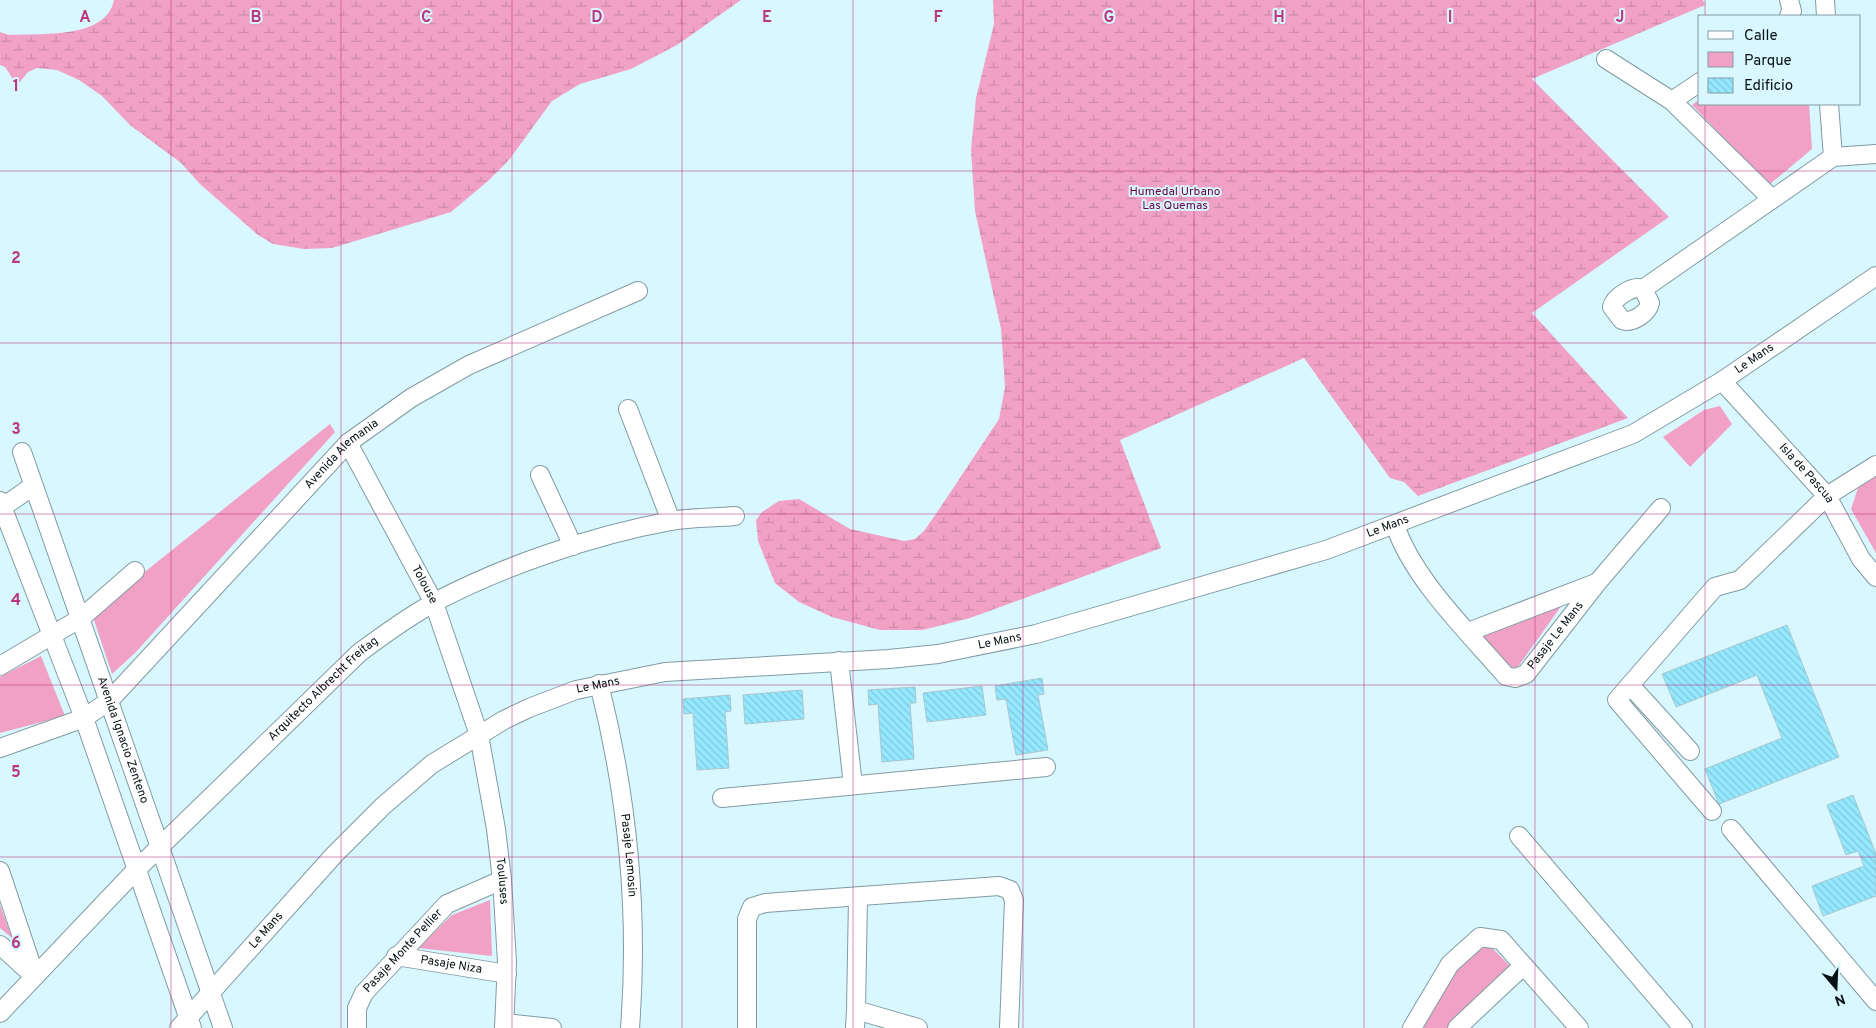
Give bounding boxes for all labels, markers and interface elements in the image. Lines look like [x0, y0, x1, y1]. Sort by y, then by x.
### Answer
text: A [79, 8, 91, 28]
text: B [250, 8, 262, 28]
text: C [421, 8, 431, 28]
text: D [591, 8, 603, 28]
text: E [762, 8, 772, 28]
text: F [933, 8, 943, 28]
text: G [1104, 8, 1114, 28]
text: H [1273, 8, 1285, 28]
text: I [1448, 8, 1452, 28]
text: J [1616, 8, 1624, 28]
legend [1698, 15, 1861, 105]
text: Calle [1744, 27, 1778, 46]
text: Parque [1744, 52, 1792, 71]
text: 1 [13, 77, 19, 97]
text: Edificio [1744, 77, 1793, 96]
park label: Humedal Urbano Las Quemas [1129, 184, 1221, 214]
text: 2 [11, 249, 21, 269]
street label: Le Mans [1732, 340, 1777, 378]
street label: Avenida Alemania [301, 416, 382, 493]
text: 3 [11, 420, 21, 440]
street label: Isla de Pascua [1775, 440, 1837, 506]
street label: Le Mans [1364, 511, 1411, 542]
street label: Tolouse [407, 563, 441, 607]
text: 4 [11, 591, 21, 611]
street label: Pasaje Le Mans [1524, 598, 1587, 673]
street label: Le Mans [976, 629, 1023, 654]
street label: Arquitecto Albrecht Freitag [265, 633, 382, 745]
street label: Le Mans [575, 673, 621, 698]
street label: Avenida Ignacio Zenteno [93, 674, 152, 806]
text: 5 [11, 763, 21, 783]
street label: Pasaje Lemosin [616, 813, 640, 898]
street label: Touluses [491, 857, 511, 905]
street label: Pasaje Monte Pellier [360, 905, 447, 996]
street label: Le Mans [246, 909, 287, 952]
text: 6 [11, 934, 21, 954]
street label: Pasaje Niza [419, 952, 483, 978]
north arrow [1811, 963, 1861, 1013]
text: N [1832, 989, 1847, 1009]

